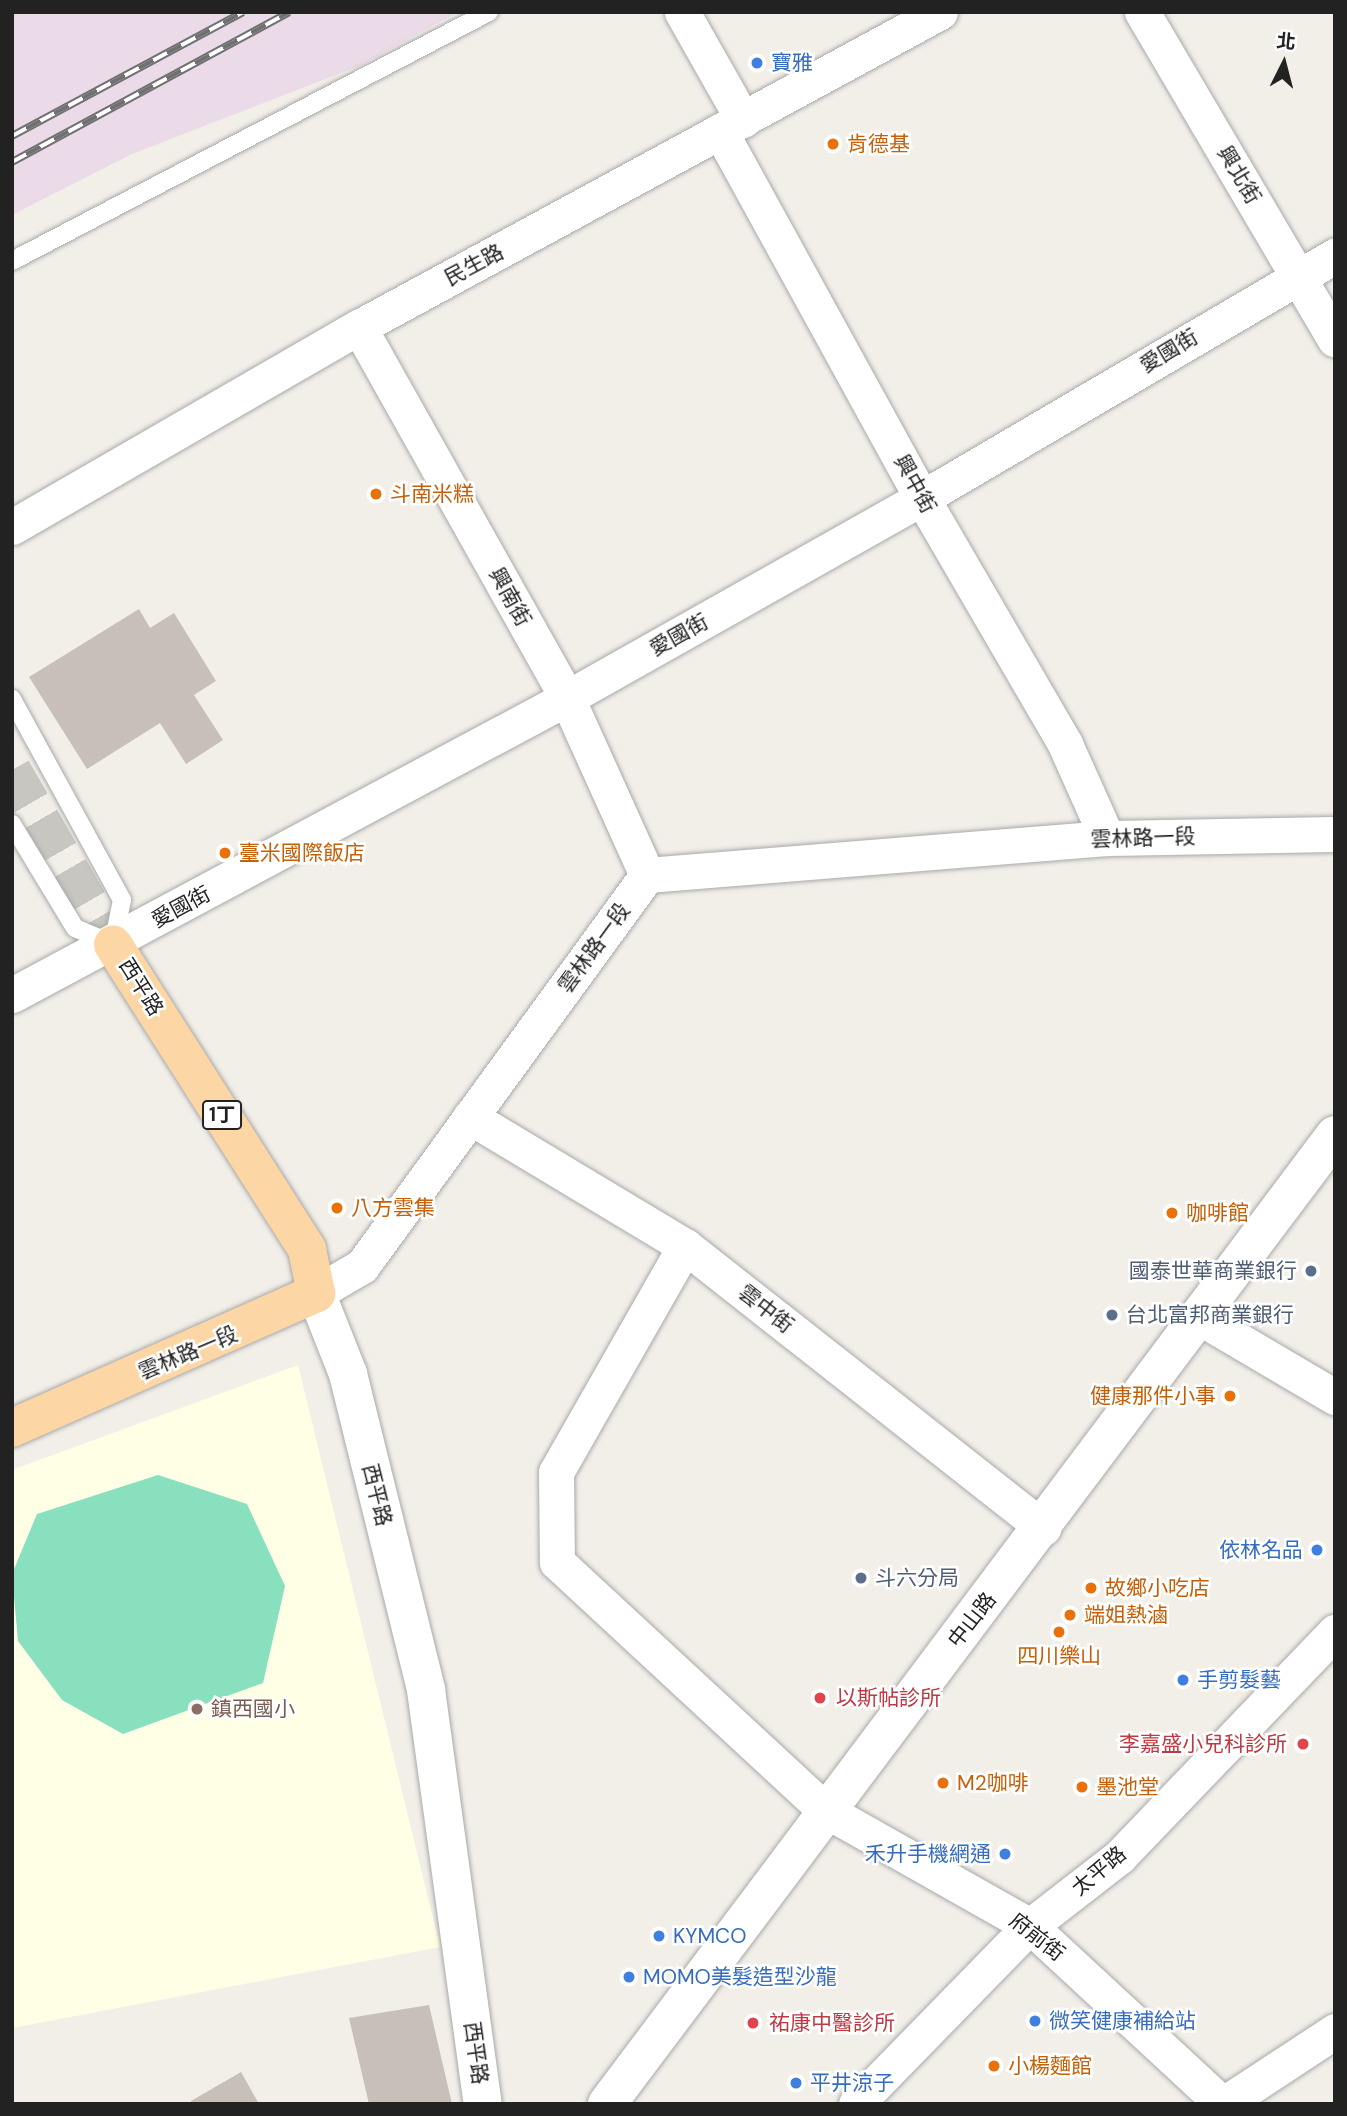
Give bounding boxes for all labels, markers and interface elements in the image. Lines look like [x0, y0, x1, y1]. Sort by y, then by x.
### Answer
north arrow [1249, 28, 1319, 98]
text: 北 [1275, 28, 1297, 55]
place label: 寶雅 [771, 50, 813, 76]
marker: 寶雅 [749, 55, 765, 71]
place label: 肯德基 [847, 131, 910, 157]
marker: 肯德基 [825, 136, 841, 152]
street label: 興北街 [1212, 142, 1266, 208]
street label: 民生路 [440, 239, 508, 291]
street label: 愛國街 [1136, 324, 1202, 378]
street label: 興中街 [889, 450, 941, 518]
place label: 斗南米糕 [390, 481, 474, 507]
marker: 斗南米糕 [368, 486, 384, 502]
street label: 興南街 [484, 563, 536, 631]
street label: 愛國街 [645, 609, 713, 661]
street label: 雲林路一段 [1090, 824, 1196, 852]
place label: 臺米國際飯店 [239, 840, 365, 866]
marker: 臺米國際飯店 [217, 845, 233, 861]
street label: 愛國街 [147, 881, 215, 933]
street label: 雲林路一段 [553, 898, 635, 998]
street label: 西平路 [114, 954, 168, 1020]
road number: 1丁 [201, 1100, 243, 1130]
place label: 八方雲集 [351, 1195, 435, 1221]
marker: 八方雲集 [329, 1200, 345, 1216]
place label: 咖啡館 [1186, 1200, 1249, 1226]
marker: 咖啡館 [1164, 1205, 1180, 1221]
place label: 國泰世華商業銀行 [1129, 1258, 1297, 1284]
marker: 國泰世華商業銀行 [1303, 1263, 1319, 1279]
street label: 雲中街 [733, 1280, 799, 1338]
place label: 台北富邦商業銀行 [1126, 1302, 1294, 1328]
marker: 台北富邦商業銀行 [1104, 1307, 1120, 1323]
street label: 雲林路一段 [135, 1321, 241, 1385]
place label: 健康那件小事 [1090, 1383, 1216, 1409]
marker: 健康那件小事 [1222, 1388, 1238, 1404]
street label: 西平路 [357, 1461, 397, 1529]
place label: 依林名品 [1219, 1537, 1303, 1563]
marker: 依林名品 [1309, 1542, 1325, 1558]
place label: 斗六分局 [875, 1565, 959, 1591]
marker: 斗六分局 [853, 1570, 869, 1586]
place label: 故鄉小吃店 [1105, 1575, 1210, 1601]
marker: 故鄉小吃店 [1083, 1580, 1099, 1596]
street label: 中山路 [943, 1587, 1001, 1653]
place label: 端姐熱滷 [1084, 1602, 1168, 1628]
marker: 端姐熱滷 [1062, 1607, 1078, 1623]
marker: 四川樂山 [1051, 1624, 1067, 1640]
place label: 四川樂山 [1017, 1643, 1101, 1669]
place label: 手剪髮藝 [1197, 1667, 1281, 1693]
marker: 手剪髮藝 [1175, 1672, 1191, 1688]
place label: 以斯帖診所 [836, 1685, 941, 1711]
marker: 以斯帖診所 [810, 1688, 830, 1708]
place label: 鎮西國小 [211, 1696, 295, 1722]
marker: 鎮西國小 [189, 1701, 205, 1717]
place label: 李嘉盛小兒科診所 [1119, 1731, 1287, 1757]
marker: 李嘉盛小兒科診所 [1293, 1734, 1313, 1754]
place label: M2咖啡 [957, 1770, 1029, 1796]
place label: 墨池堂 [1096, 1774, 1159, 1800]
marker: M2咖啡 [935, 1775, 951, 1791]
marker: 墨池堂 [1074, 1779, 1090, 1795]
place label: 禾升手機網通 [865, 1841, 991, 1867]
street label: 太平路 [1067, 1841, 1131, 1901]
marker: 禾升手機網通 [997, 1846, 1013, 1862]
street label: 府前街 [1004, 1908, 1070, 1966]
place label: KYMCO [673, 1923, 746, 1949]
marker: KYMCO [651, 1928, 667, 1944]
place label: MOMO美髮造型沙龍 [643, 1964, 837, 1990]
marker: MOMO美髮造型沙龍 [621, 1969, 637, 1985]
place label: 微笑健康補給站 [1049, 2008, 1196, 2034]
place label: 祐康中醫診所 [769, 2010, 895, 2036]
marker: 祐康中醫診所 [743, 2013, 763, 2033]
marker: 微笑健康補給站 [1027, 2013, 1043, 2029]
street label: 西平路 [459, 2020, 493, 2086]
place label: 小楊麵館 [1008, 2053, 1092, 2079]
marker: 小楊麵館 [986, 2058, 1002, 2074]
place label: 平井涼子 [810, 2070, 894, 2096]
marker: 平井涼子 [788, 2075, 804, 2091]

